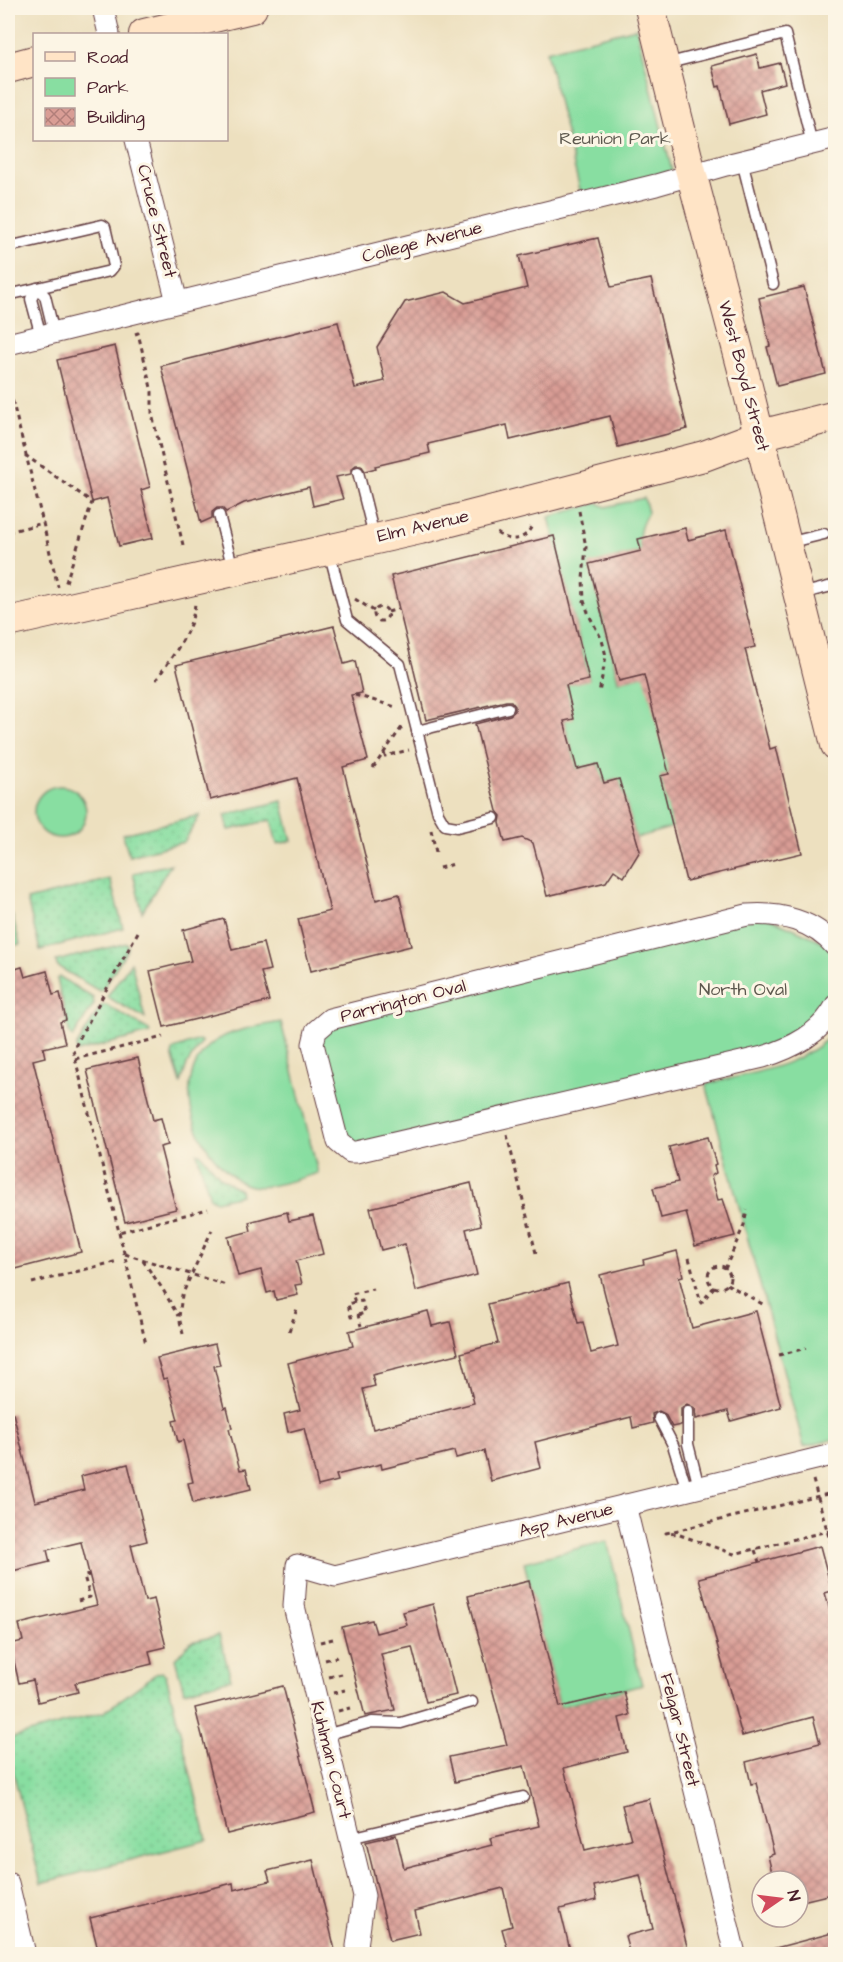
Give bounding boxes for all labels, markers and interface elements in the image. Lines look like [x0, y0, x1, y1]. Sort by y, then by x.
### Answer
legend [33, 33, 228, 141]
text: Road [87, 45, 128, 70]
text: Park [87, 75, 129, 100]
text: Building [87, 105, 145, 131]
park label: Reunion Park [559, 126, 671, 151]
street label: Cruce Street [131, 162, 183, 281]
street label: College Avenue [359, 215, 485, 270]
street label: West Boyd Street [711, 298, 776, 455]
street label: Elm Avenue [375, 503, 471, 549]
street label: Parrington Oval [338, 973, 469, 1030]
park label: North Oval [699, 977, 787, 1002]
street label: Asp Avenue [516, 1496, 616, 1544]
street label: Felgar Street [653, 1671, 706, 1790]
street label: Kuhlman Court [304, 1699, 358, 1822]
north arrow [750, 1869, 810, 1929]
text: N [782, 1888, 805, 1903]

